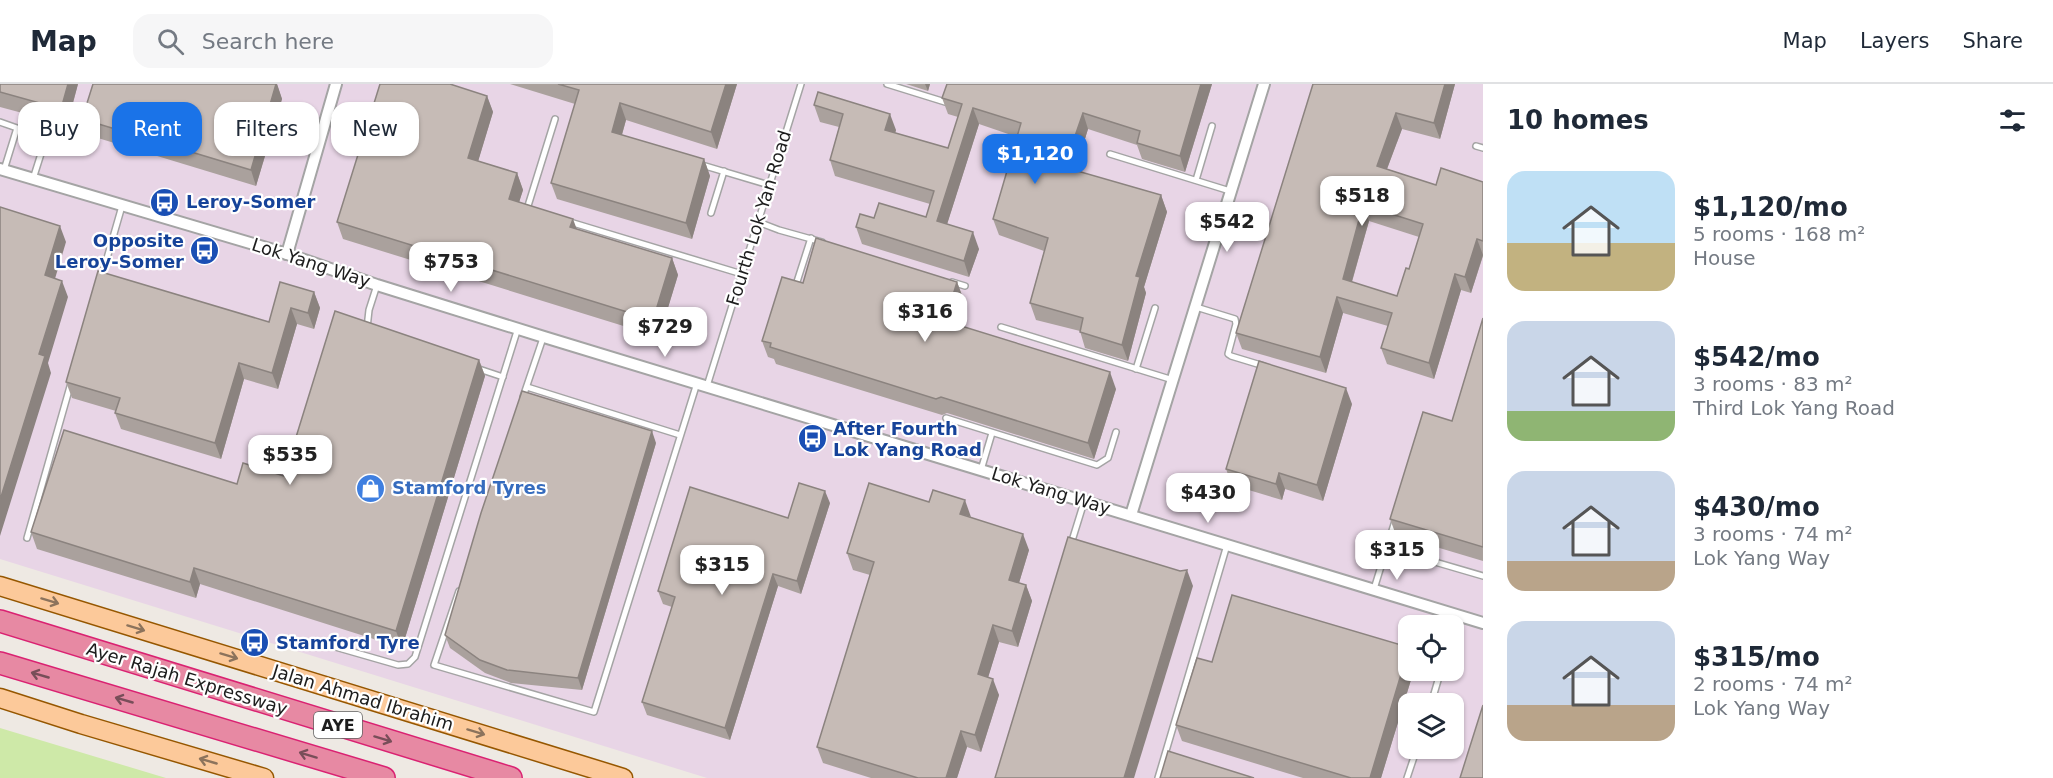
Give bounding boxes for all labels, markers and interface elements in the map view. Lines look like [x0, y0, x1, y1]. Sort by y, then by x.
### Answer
search box [133, 14, 553, 68]
text: Map [30, 25, 97, 58]
icon: search [154, 25, 187, 58]
text: Search here [202, 29, 334, 54]
text: Map [1783, 29, 1827, 53]
text: Layers [1860, 29, 1929, 53]
text: Share [1962, 29, 2023, 53]
chip: Buy [18, 102, 100, 156]
chip: Rent [112, 102, 202, 156]
chip: Filters [214, 102, 319, 156]
chip: New [331, 102, 419, 156]
icon: filters [1996, 104, 2029, 137]
text: 10 homes [1507, 105, 1649, 135]
street label: Fourth Lok Yan Road [722, 128, 795, 308]
pin: $1,120 [986, 134, 1084, 185]
text: $1,120 [996, 141, 1074, 165]
pin: $518 [1326, 176, 1398, 227]
text: $518 [1334, 183, 1390, 207]
bus stop icon: Leroy-Somer [149, 186, 181, 218]
place label: Leroy-Somer [186, 191, 315, 212]
text: $1,120/mo [1693, 192, 1848, 222]
icon: home [1555, 195, 1627, 267]
pin: $542 [1191, 202, 1263, 253]
text: $542 [1199, 209, 1255, 233]
text: 5 rooms · 168 m² [1693, 222, 1865, 246]
place label: Opposite Leroy-Somer [55, 230, 184, 272]
street label: Lok Yang Way [249, 233, 373, 292]
bus stop icon: Opposite Leroy-Somer [189, 235, 221, 267]
pin: $753 [415, 242, 487, 293]
text: House [1693, 246, 1756, 270]
text: $753 [423, 249, 479, 273]
pin: $316 [889, 292, 961, 343]
text: $316 [897, 299, 953, 323]
pin: $729 [629, 307, 701, 358]
text: $729 [637, 314, 693, 338]
text: $542/mo [1693, 342, 1820, 372]
icon: home [1555, 345, 1627, 417]
text: 3 rooms · 83 m² [1693, 372, 1853, 396]
text: Third Lok Yang Road [1693, 396, 1895, 420]
place label: After Fourth Lok Yang Road [833, 418, 982, 460]
bus stop icon: After Fourth Lok Yang Road [796, 423, 828, 455]
pin: $535 [254, 435, 326, 486]
text: $535 [262, 442, 318, 466]
street label: Lok Yang Way [989, 462, 1114, 519]
shop icon: Stamford Tyres [355, 472, 387, 504]
pin: $430 [1172, 473, 1244, 524]
place label: Stamford Tyres [392, 477, 546, 498]
text: $430 [1180, 480, 1236, 504]
text: $430/mo [1693, 492, 1820, 522]
icon: home [1555, 495, 1627, 567]
text: 3 rooms · 74 m² [1693, 522, 1853, 546]
pin: $315 [1361, 530, 1433, 581]
text: $315 [1369, 537, 1425, 561]
pin: $315 [686, 545, 758, 596]
text: Lok Yang Way [1693, 546, 1830, 570]
text: $315 [694, 552, 750, 576]
one-way arrow [40, 596, 59, 607]
map controls [1398, 615, 1464, 759]
button: locate [1398, 615, 1464, 681]
one-way arrow [126, 623, 145, 634]
bus stop icon: Stamford Tyre [239, 627, 271, 659]
place label: Stamford Tyre [276, 632, 420, 653]
street label: Ayer Rajah Expressway [84, 638, 290, 719]
text: $315/mo [1693, 642, 1820, 672]
icon: home [1555, 645, 1627, 717]
one-way arrow [219, 651, 238, 662]
street label: Jalan Ahmad Ibrahim [269, 660, 456, 735]
one-way arrow [31, 669, 50, 680]
text: 2 rooms · 74 m² [1693, 672, 1853, 696]
button: layers [1398, 693, 1464, 759]
one-way arrow [115, 694, 134, 705]
text: Lok Yang Way [1693, 696, 1830, 720]
road number: AYE [314, 712, 362, 738]
one-way arrow [466, 727, 485, 738]
one-way arrow [373, 734, 392, 745]
one-way arrow [299, 749, 318, 760]
one-way arrow [199, 755, 218, 767]

